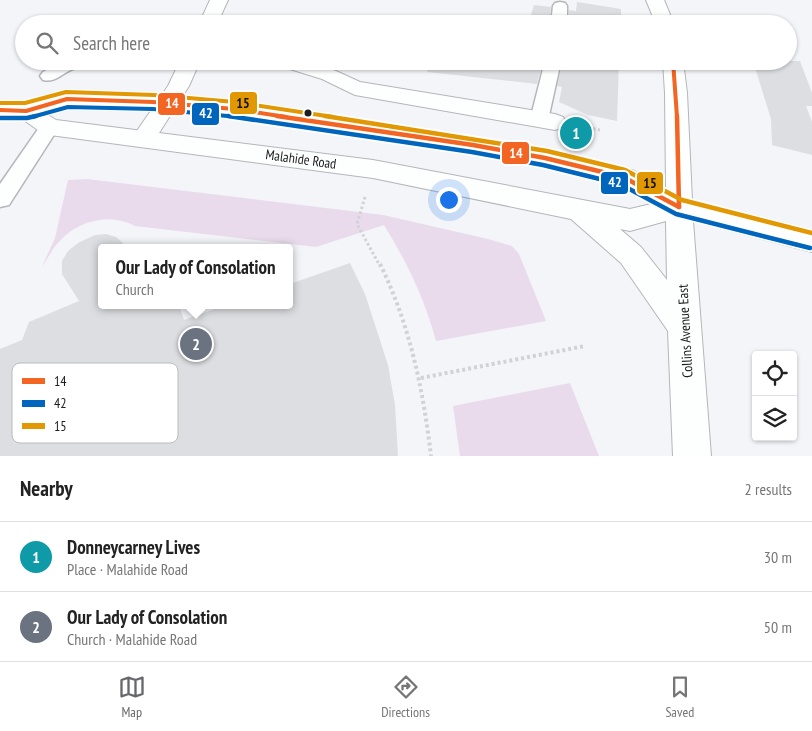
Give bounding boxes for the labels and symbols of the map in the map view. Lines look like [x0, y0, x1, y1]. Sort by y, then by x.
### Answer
line badge: 15 [229, 91, 258, 115]
line badge: 14 [157, 92, 186, 116]
text: 14 [165, 94, 179, 112]
text: 15 [236, 94, 250, 112]
line badge: 42 [191, 102, 220, 126]
text: 42 [199, 104, 213, 122]
unlabelled marker [303, 108, 313, 118]
pin: 1 [560, 114, 592, 152]
line badge: 14 [501, 141, 530, 165]
text: 14 [509, 144, 523, 162]
street label: Malahide Road [264, 145, 338, 173]
line badge: 42 [600, 171, 629, 195]
line badge: 15 [636, 171, 664, 195]
text: 42 [608, 173, 622, 191]
text: 15 [643, 174, 657, 192]
your location [436, 187, 462, 213]
street label: Collins Avenue East [674, 284, 696, 378]
pin: 2 [180, 325, 212, 363]
legend [12, 363, 178, 443]
text: 14 [54, 372, 67, 390]
text: 42 [54, 394, 67, 412]
text: 15 [54, 417, 67, 435]

